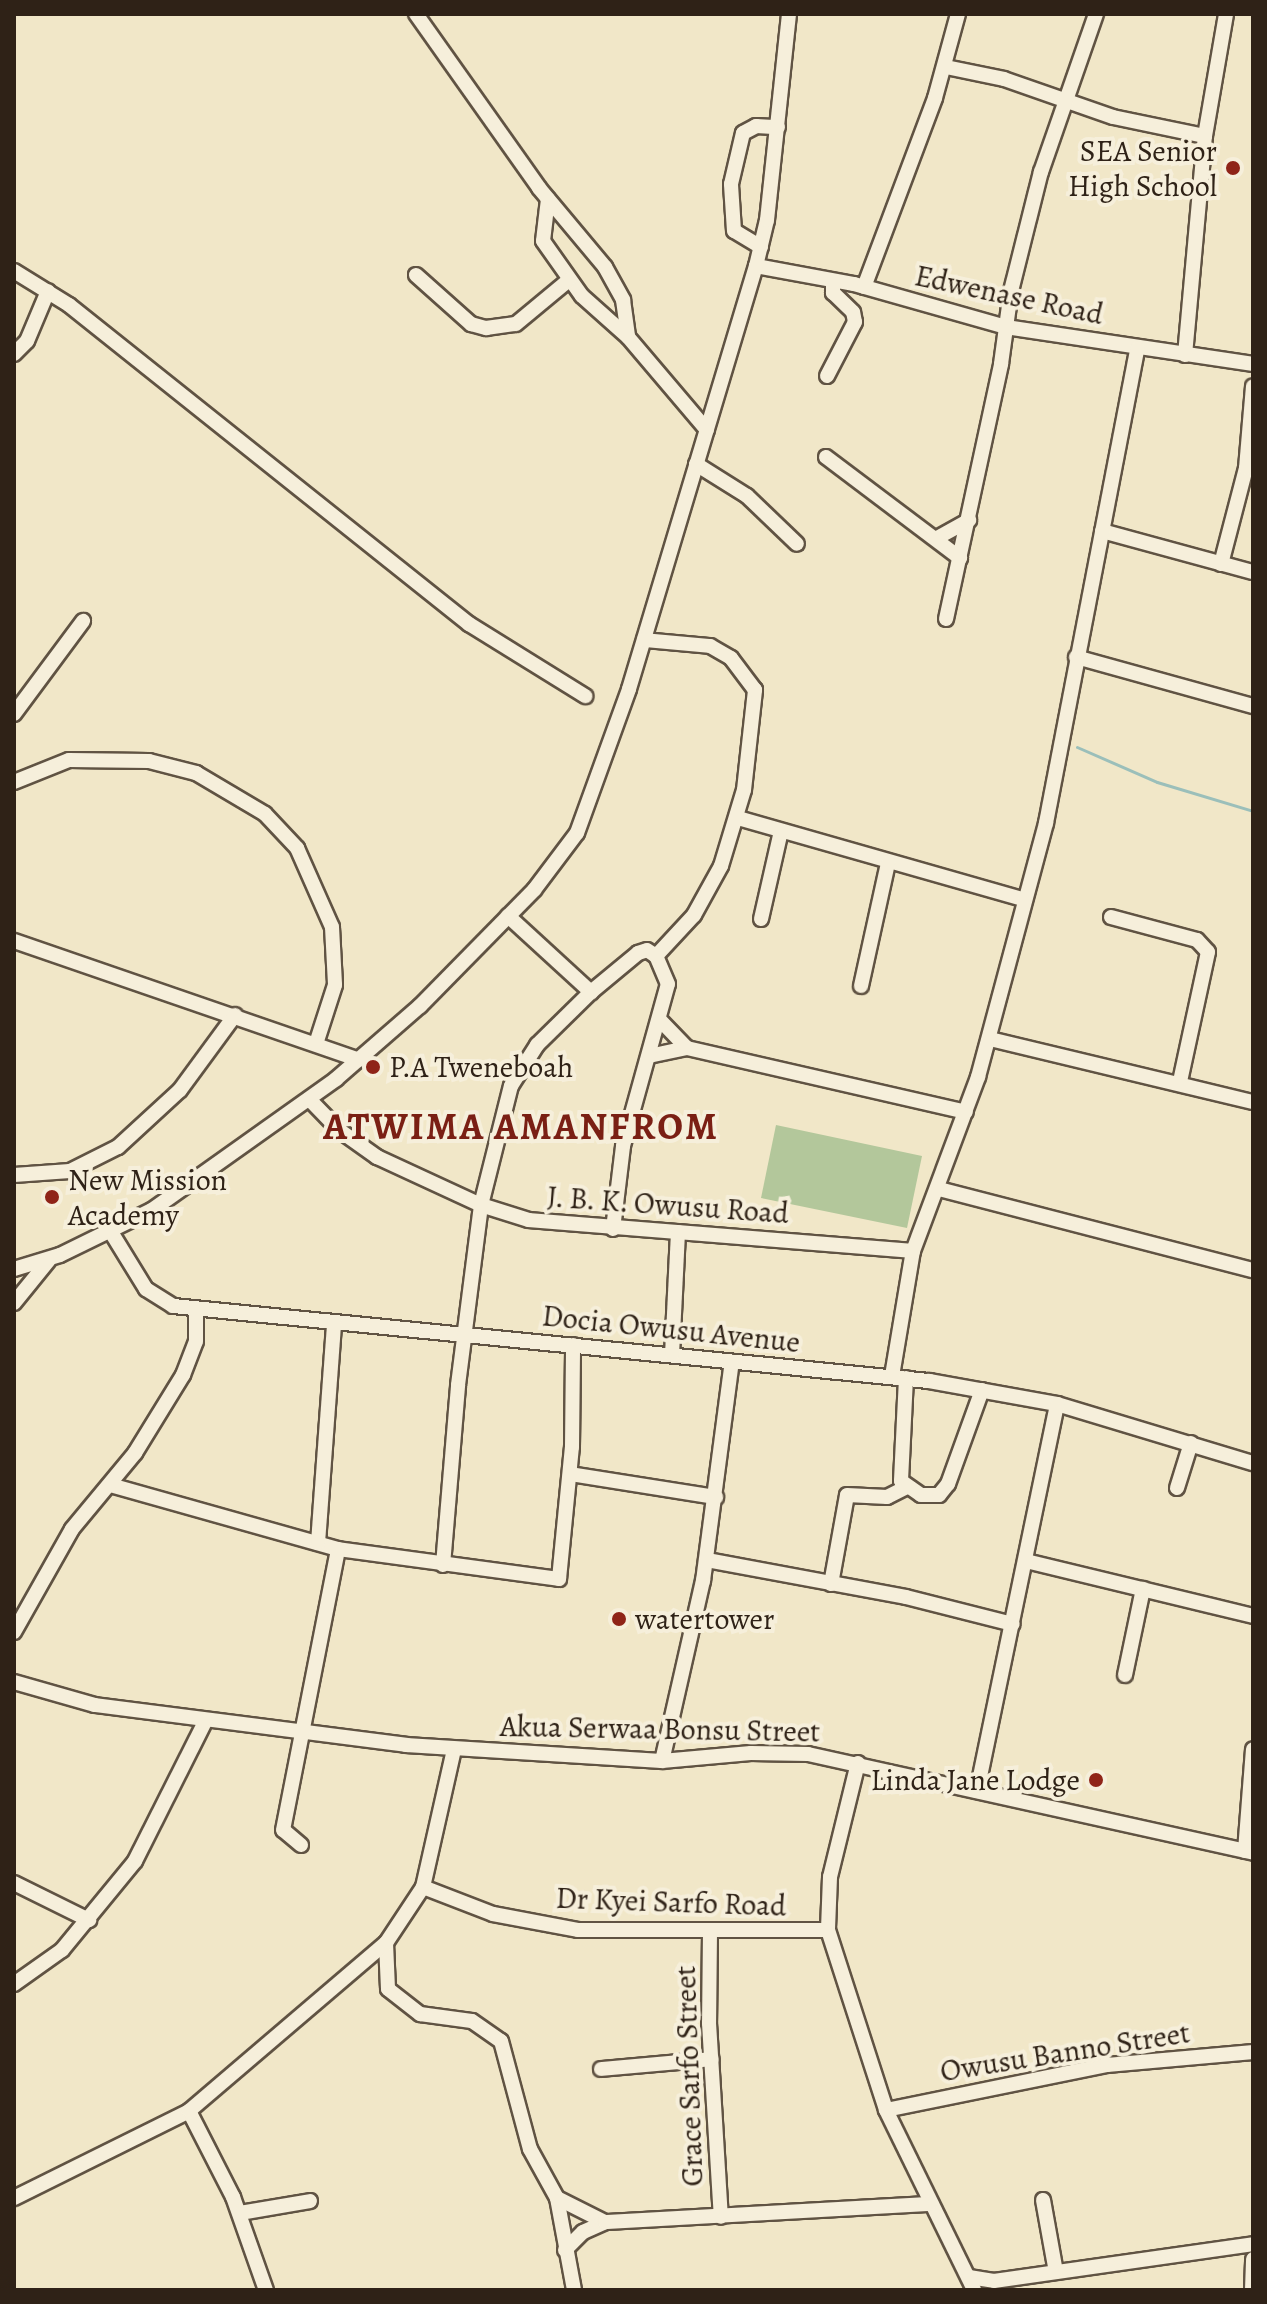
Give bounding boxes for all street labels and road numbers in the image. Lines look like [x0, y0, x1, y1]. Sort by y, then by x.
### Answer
street label: Edwenase Road [912, 257, 1106, 333]
street label: J. B. K. Owusu Road [545, 1179, 791, 1231]
street label: Docia Owusu Avenue [540, 1298, 802, 1360]
street label: Akua Serwaa Bonsu Street [500, 1708, 820, 1750]
street label: Dr Kyei Sarfo Road [555, 1880, 787, 1924]
street label: Grace Sarfo Street [667, 1965, 711, 2187]
street label: Owusu Banno Street [938, 2015, 1192, 2089]

